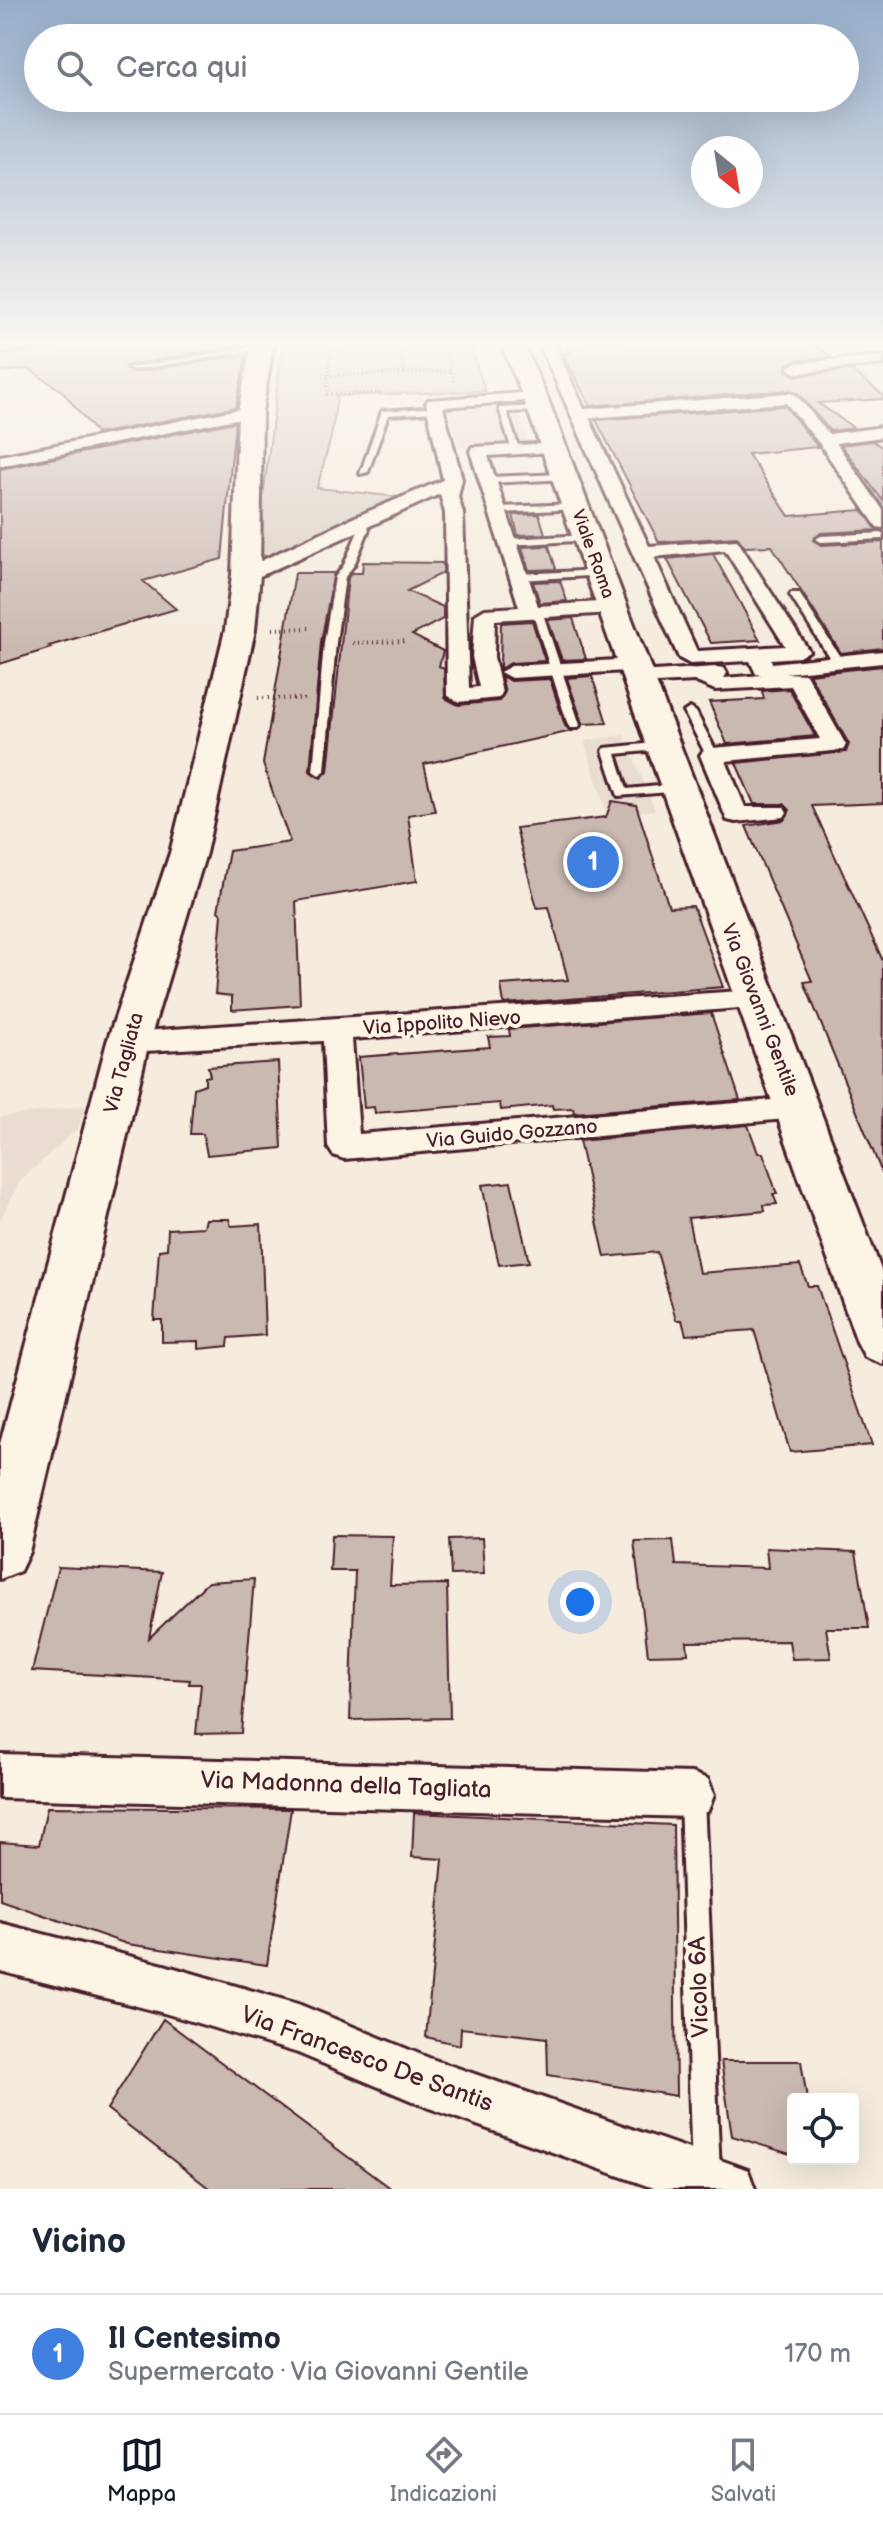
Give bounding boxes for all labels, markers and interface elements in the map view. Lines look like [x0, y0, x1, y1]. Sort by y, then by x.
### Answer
search box [24, 24, 859, 112]
icon: search [52, 46, 96, 90]
text: Cerca qui [116, 50, 248, 86]
north arrow [691, 136, 763, 208]
street label: Viale Roma [567, 507, 619, 601]
pin: 1 [567, 832, 619, 892]
street label: Via Giovanni Gentile [716, 920, 804, 1100]
street label: Via Ippolito Nievo [362, 1006, 522, 1040]
street label: Via Tagliata [99, 1010, 149, 1116]
street label: Via Guido Gozzano [425, 1115, 599, 1153]
your location [560, 1582, 600, 1622]
street label: Via Madonna della Tagliata [200, 1765, 492, 1805]
street label: Vicolo 6A [683, 1935, 715, 2038]
street label: Via Francesco De Santis [237, 2000, 497, 2118]
map controls [787, 2093, 859, 2165]
button: locate [787, 2093, 859, 2165]
text: Vicino [32, 2221, 126, 2262]
text: Il Centesimo [108, 2321, 281, 2357]
text: 1 [53, 2339, 63, 2370]
text: 170 m [784, 2339, 851, 2370]
text: Supermercato · Via Giovanni Gentile [108, 2357, 529, 2388]
tab: Mappa [107, 2433, 176, 2508]
tab: Indicazioni [390, 2433, 497, 2508]
tab: Salvati [711, 2433, 776, 2508]

